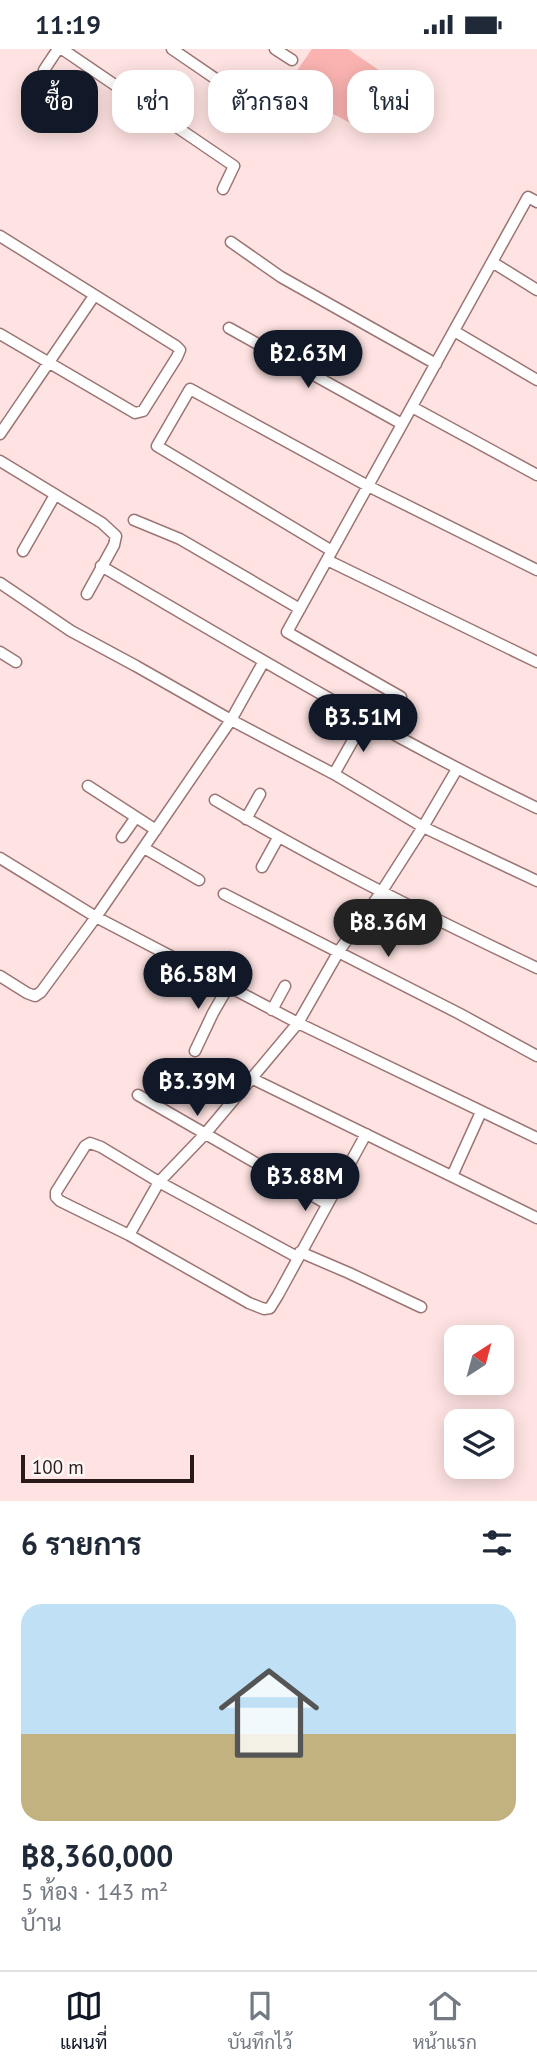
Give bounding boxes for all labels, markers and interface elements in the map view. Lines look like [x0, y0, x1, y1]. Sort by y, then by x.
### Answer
text: 11:19 [35, 8, 101, 41]
chip: ซื้อ [21, 70, 98, 133]
chip: เช่า [112, 70, 194, 133]
chip: ตัวกรอง [208, 70, 333, 133]
chip: ใหม่ [347, 70, 434, 133]
pin: ฿2.63M [251, 331, 365, 390]
text: ฿2.63M [269, 338, 347, 367]
pin: ฿3.51M [306, 695, 420, 754]
text: ฿3.51M [324, 702, 402, 731]
pin: ฿8.36M [331, 899, 445, 959]
text: ฿8.36M [349, 907, 427, 936]
pin: ฿6.58M [141, 951, 255, 1011]
text: ฿6.58M [159, 959, 237, 988]
pin: ฿3.39M [140, 1059, 254, 1118]
text: ฿3.39M [158, 1066, 236, 1095]
pin: ฿3.88M [248, 1153, 362, 1213]
text: ฿3.88M [266, 1161, 344, 1190]
north arrow [444, 1325, 514, 1395]
map controls [444, 1325, 514, 1479]
button: layers [444, 1409, 514, 1479]
scale bar [21, 1452, 194, 1484]
text: 100 m [32, 1455, 84, 1479]
text: 6 รายการ [21, 1524, 142, 1563]
icon: filters [478, 1524, 516, 1562]
icon: home [206, 1650, 332, 1776]
text: ฿8,360,000 [21, 1836, 173, 1875]
text: 5 ห้อง · 143 m² [21, 1877, 168, 1906]
text: บ้าน [21, 1908, 62, 1937]
tab: แผนที่ [60, 1987, 107, 2054]
tab: บันทึกไว้ [227, 1987, 292, 2054]
tab: หน้าแรก [412, 1987, 477, 2054]

